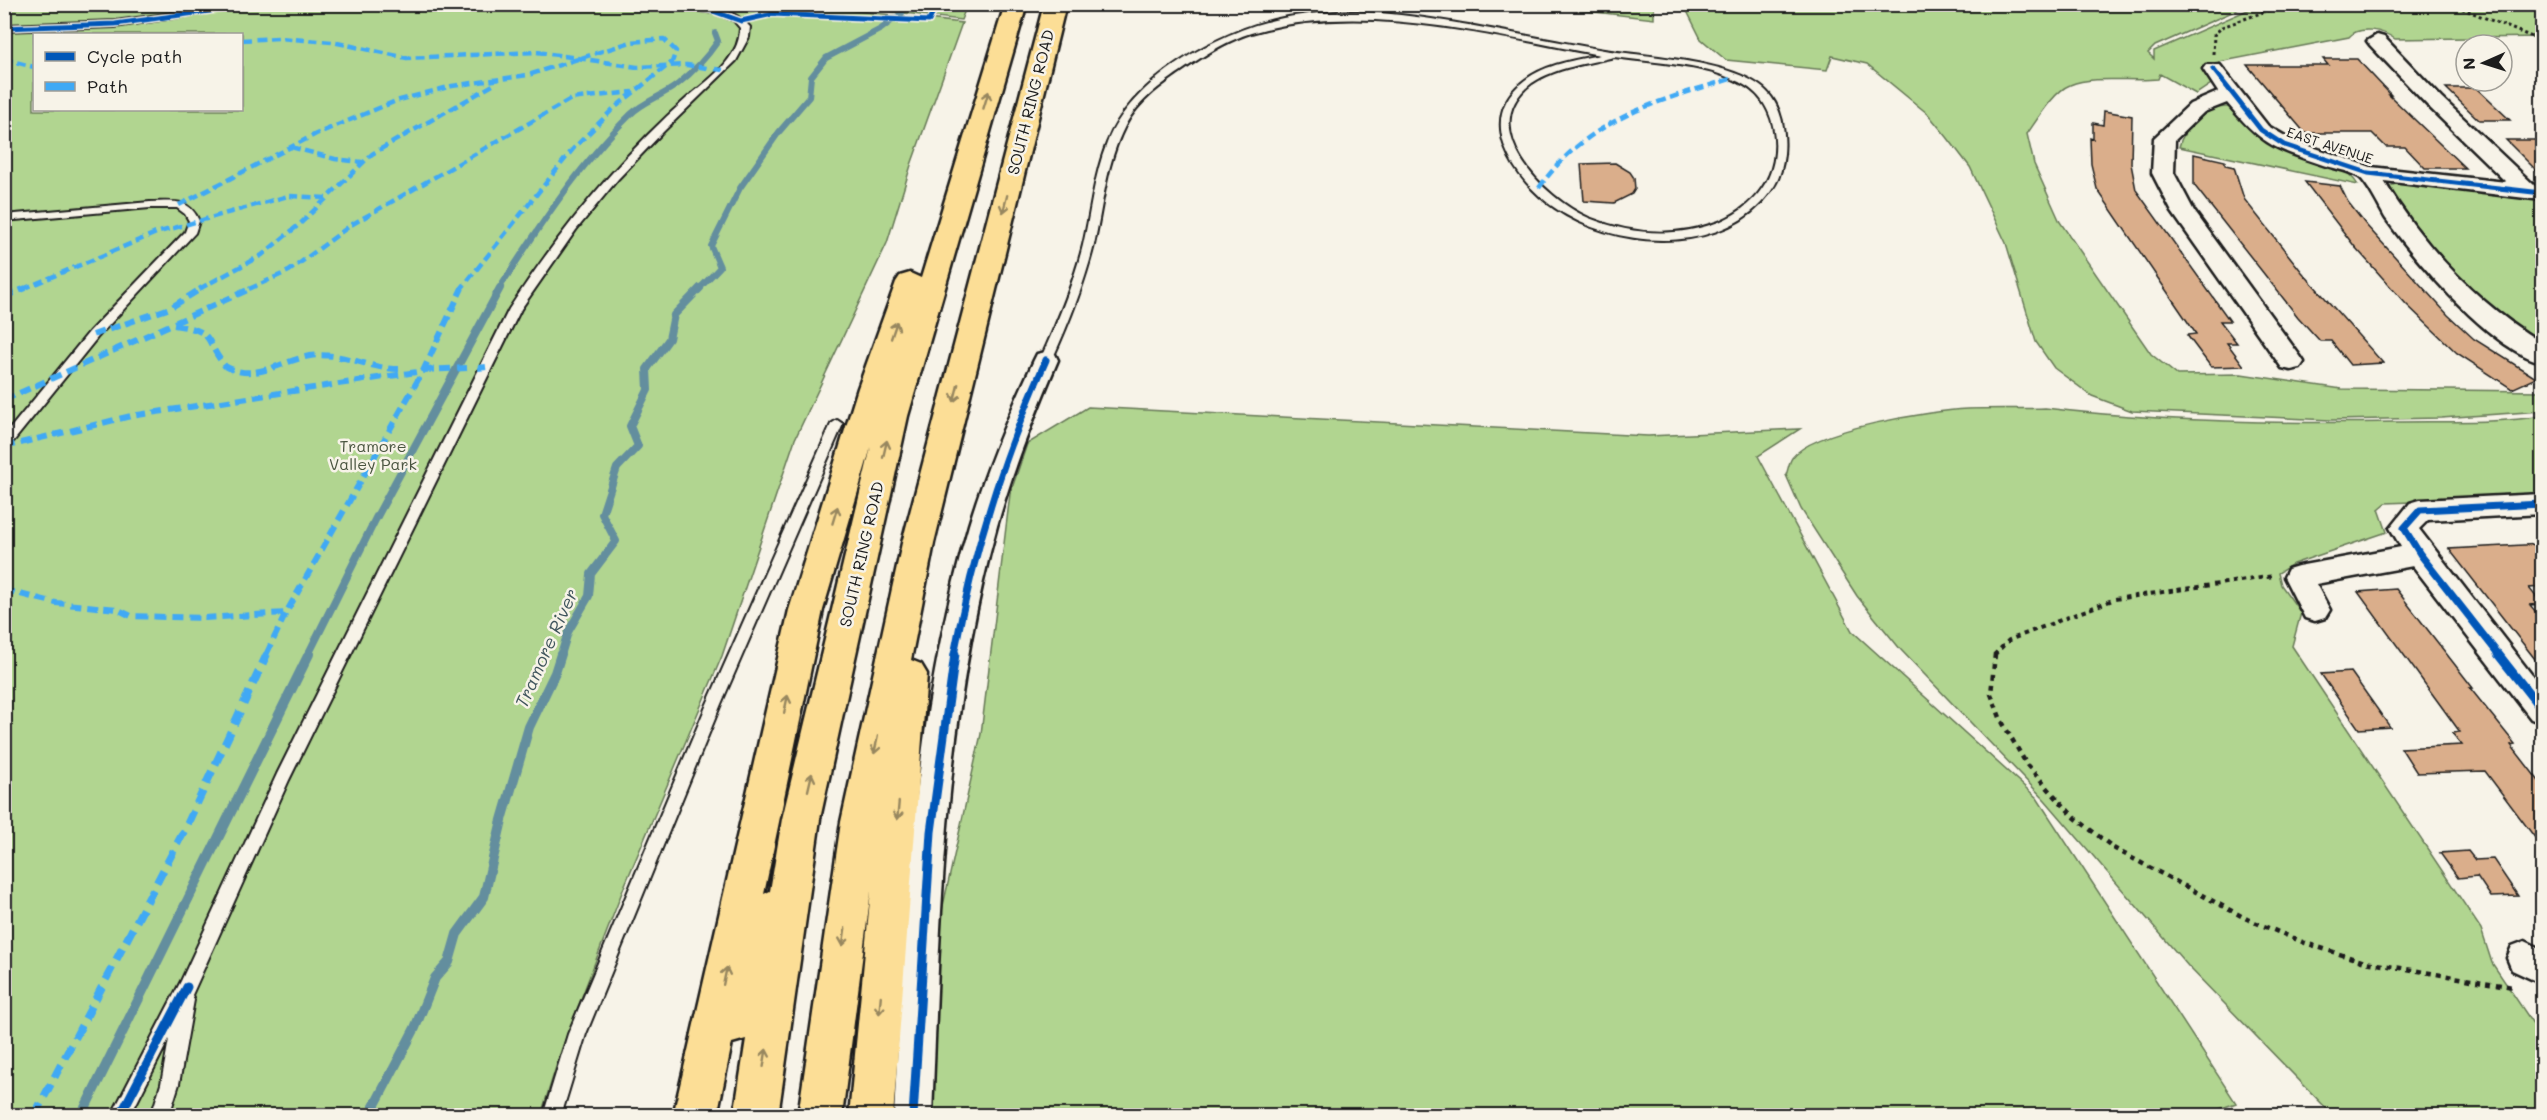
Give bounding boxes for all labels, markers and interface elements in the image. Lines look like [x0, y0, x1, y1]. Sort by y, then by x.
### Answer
street label: SOUTH RING ROAD [1002, 27, 1058, 177]
legend [33, 33, 243, 111]
north arrow [2454, 33, 2514, 93]
text: Cycle path [87, 44, 182, 68]
text: N [2458, 57, 2479, 70]
text: Path [87, 74, 127, 98]
one-way arrow [981, 91, 992, 110]
street label: EAST AVENUE [2284, 122, 2376, 168]
one-way arrow [998, 194, 1010, 213]
one-way arrow [889, 321, 900, 339]
one-way arrow [950, 383, 962, 402]
park label: Tramore Valley Park [329, 435, 417, 474]
one-way arrow [880, 440, 892, 459]
street label: SOUTH RING ROAD [834, 479, 888, 629]
one-way arrow [830, 506, 841, 525]
water label: Tramore River [509, 585, 583, 711]
one-way arrow [780, 695, 792, 714]
one-way arrow [870, 734, 881, 754]
one-way arrow [804, 773, 816, 792]
one-way arrow [892, 801, 903, 821]
one-way arrow [839, 926, 850, 946]
one-way arrow [720, 967, 732, 986]
one-way arrow [874, 995, 885, 1015]
one-way arrow [759, 1048, 770, 1068]

